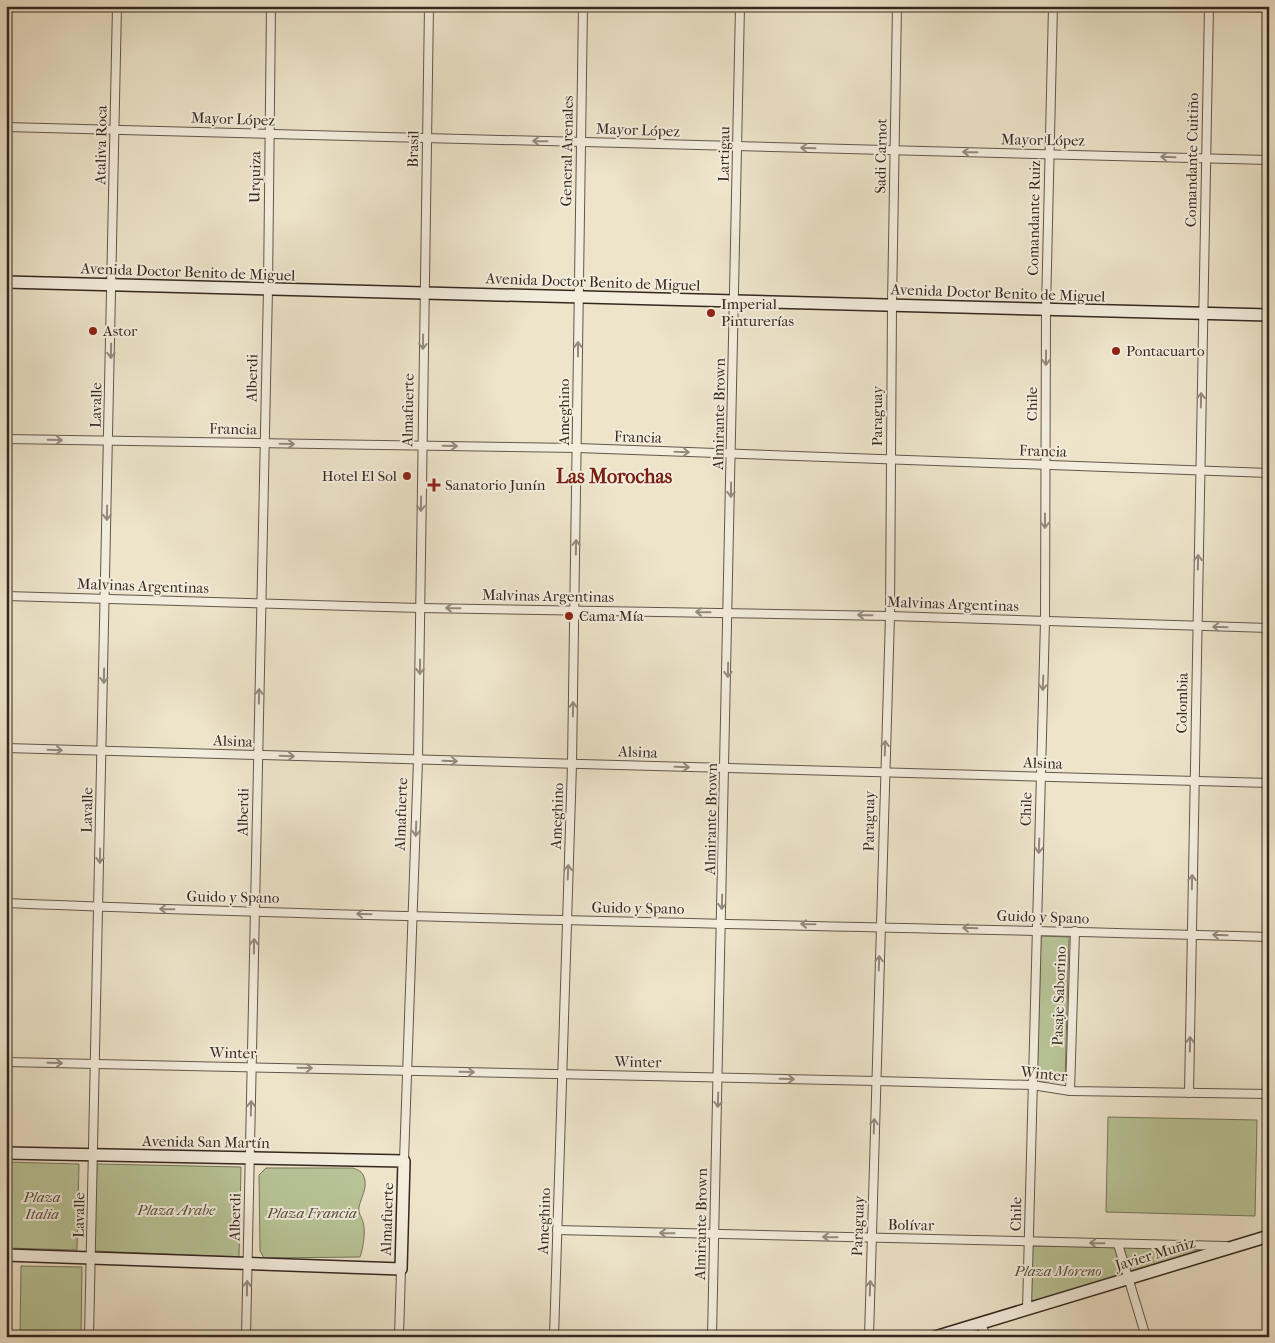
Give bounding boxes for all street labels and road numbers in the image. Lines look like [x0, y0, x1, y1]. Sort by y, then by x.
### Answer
street label: Comandante Cuitiño [1182, 92, 1202, 227]
street label: General Arenales [557, 95, 577, 207]
street label: Ataliva Roca [91, 104, 111, 186]
street label: Mayor López [191, 109, 276, 129]
street label: Sadi Carnot [871, 117, 891, 194]
street label: Mayor López [596, 120, 681, 140]
street label: Lartigau [715, 126, 733, 182]
street label: Brasil [404, 130, 422, 168]
street label: Mayor López [1001, 130, 1086, 150]
street label: Urquiza [246, 150, 264, 203]
street label: Comandante Ruiz [1024, 160, 1044, 276]
street label: Avenida Doctor Benito de Miguel [79, 259, 296, 285]
street label: Avenida Doctor Benito de Miguel [484, 269, 701, 295]
street label: Avenida Doctor Benito de Miguel [889, 280, 1106, 306]
street label: Alberdi [243, 353, 261, 403]
street label: Almirante Brown [709, 358, 729, 471]
street label: Almafuerte [398, 373, 418, 448]
street label: Ameghino [555, 378, 573, 446]
street label: Lavalle [87, 381, 105, 428]
street label: Paraguay [868, 385, 886, 446]
street label: Chile [1023, 386, 1041, 421]
street label: Francia [209, 420, 258, 438]
street label: Francia [614, 427, 663, 447]
street label: Francia [1019, 441, 1068, 461]
street label: Malvinas Argentinas [77, 575, 210, 597]
street label: Malvinas Argentinas [482, 586, 615, 606]
street label: Malvinas Argentinas [887, 593, 1020, 615]
street label: Colombia [1172, 671, 1192, 734]
street label: Alsina [212, 731, 254, 751]
street label: Alsina [617, 742, 659, 762]
street label: Alsina [1022, 753, 1064, 773]
street label: Almirante Brown [701, 763, 721, 876]
street label: Almafuerte [391, 776, 411, 852]
street label: Ameghino [547, 782, 567, 851]
street label: Lavalle [78, 786, 96, 833]
street label: Alberdi [234, 787, 252, 837]
street label: Paraguay [859, 790, 879, 851]
street label: Chile [1016, 791, 1036, 827]
street label: Guido y Spano [186, 887, 280, 907]
street label: Guido y Spano [591, 898, 685, 918]
street label: Guido y Spano [996, 906, 1090, 928]
street label: Pasaje Saborino [1048, 945, 1070, 1046]
street label: Winter [208, 1044, 257, 1062]
street label: Winter [613, 1053, 662, 1071]
street label: Winter [1019, 1062, 1069, 1085]
street label: Avenida San Martín [141, 1132, 270, 1152]
street label: Almirante Brown [691, 1168, 711, 1281]
street label: Almafuerte [377, 1181, 397, 1257]
street label: Ameghino [534, 1187, 554, 1256]
street label: Lavalle [70, 1191, 88, 1238]
street label: Alberdi [226, 1192, 244, 1242]
street label: Paraguay [848, 1194, 868, 1257]
street label: Chile [1007, 1196, 1025, 1231]
street label: Bolívar [888, 1216, 935, 1234]
street label: Javier Muñiz [1112, 1233, 1198, 1275]

